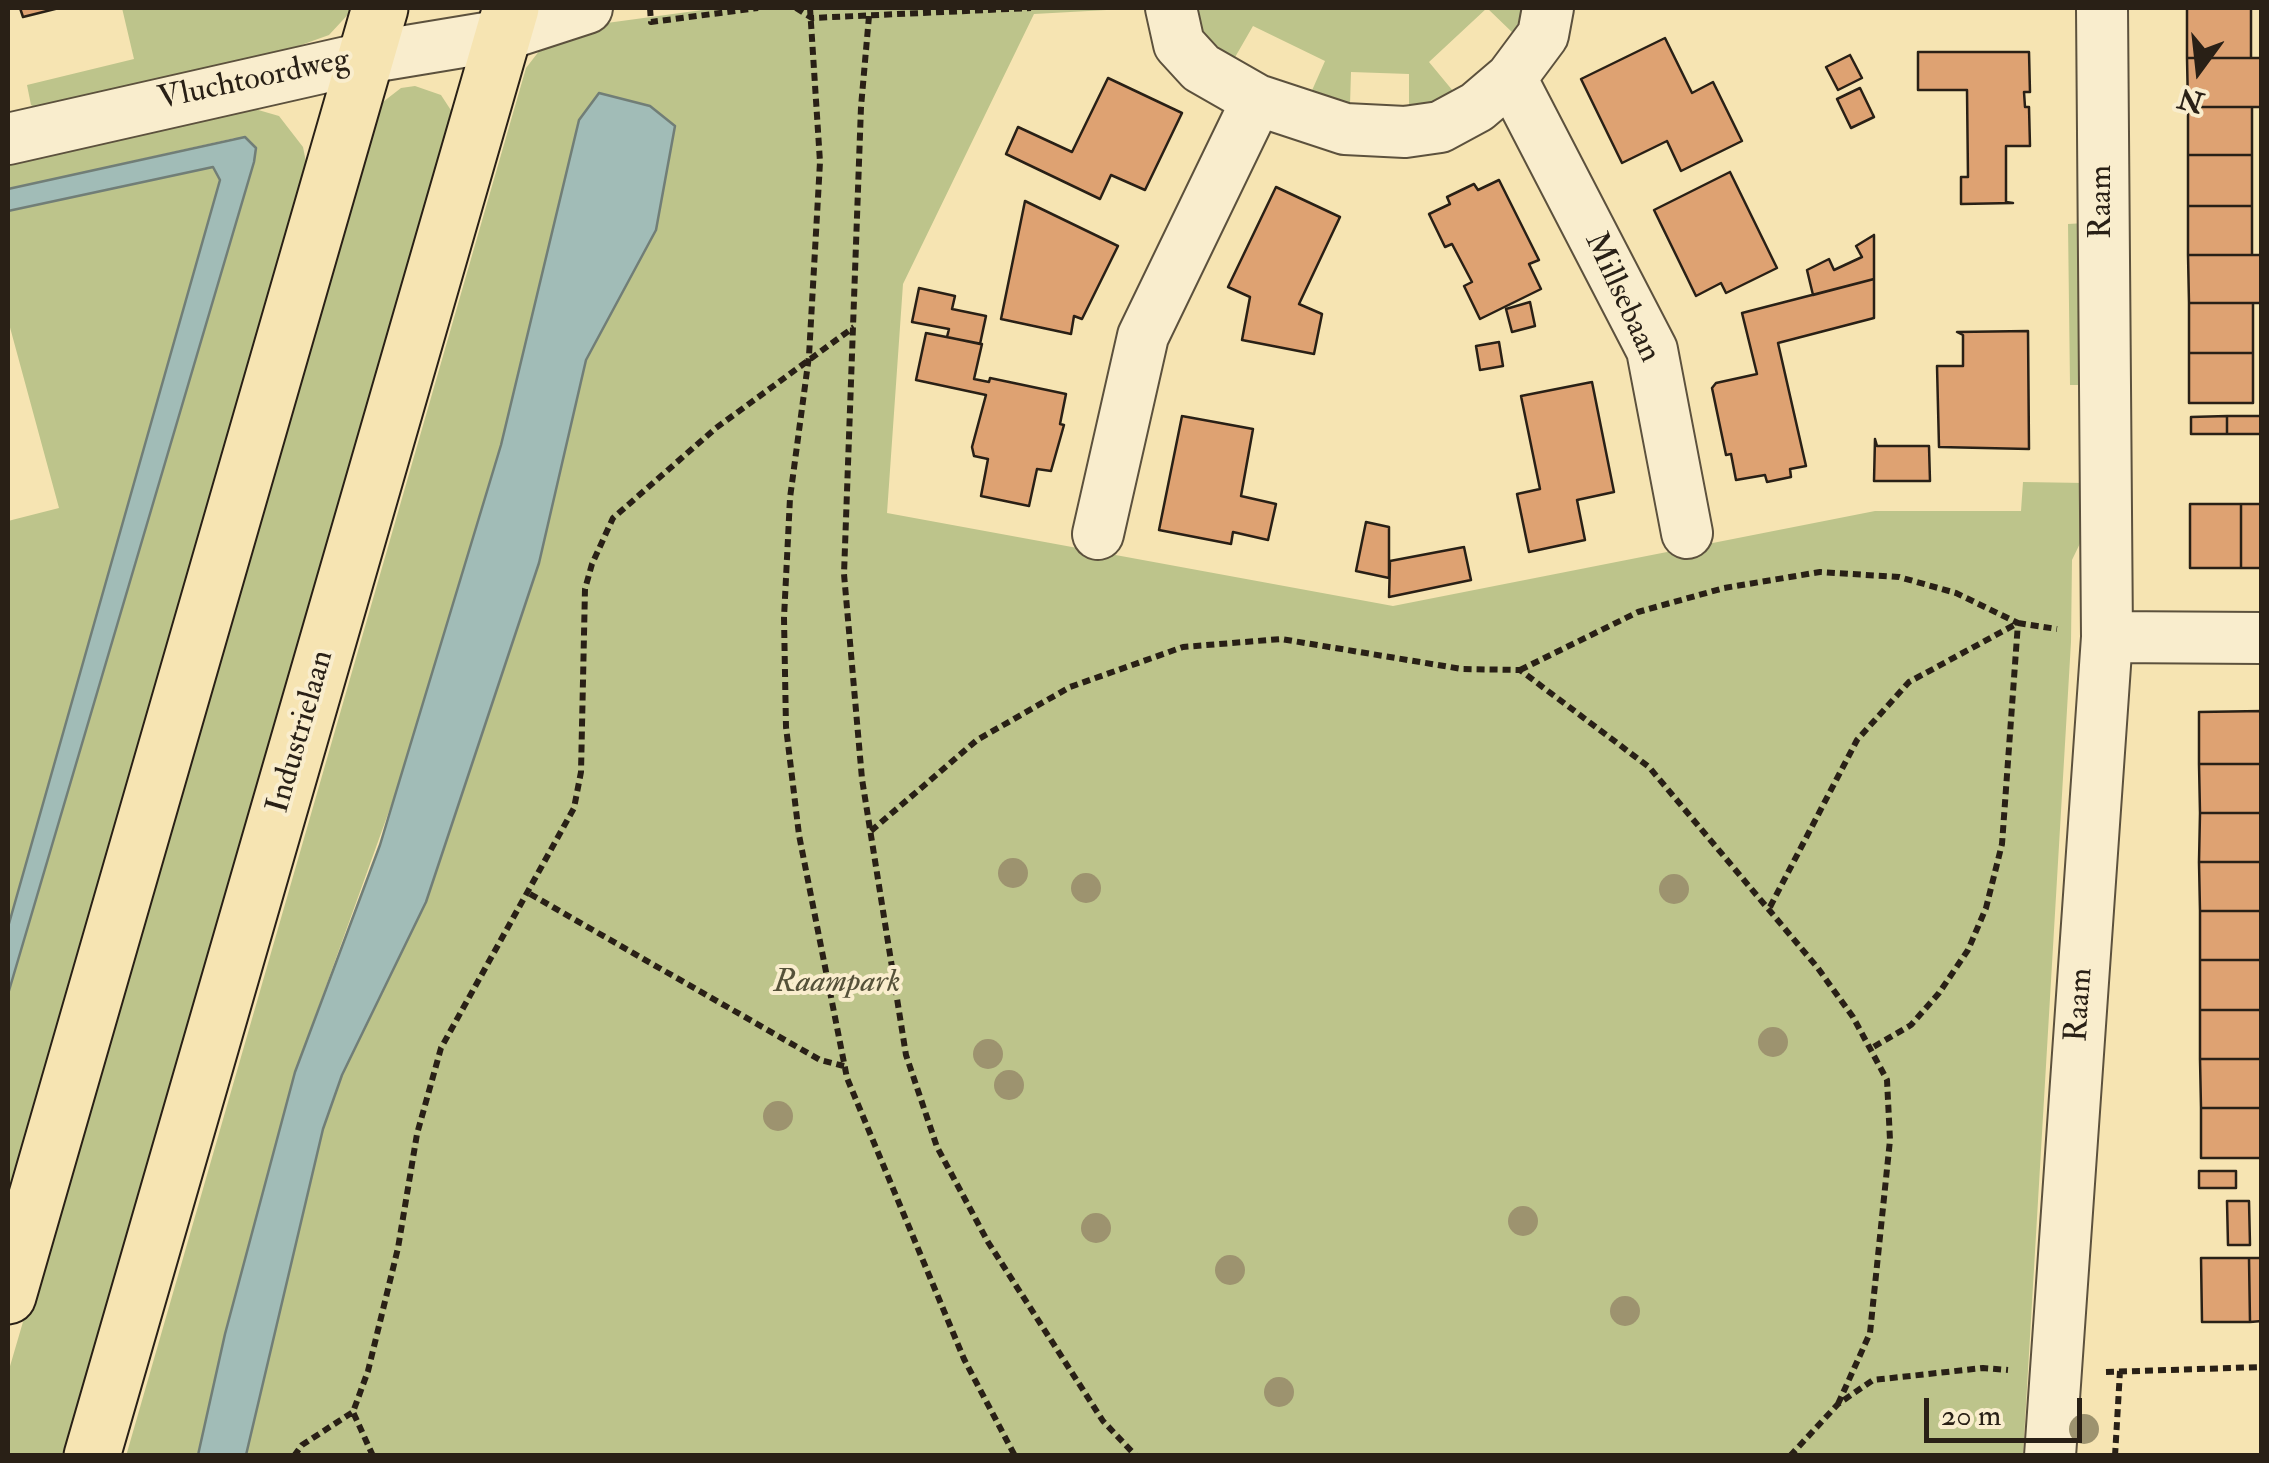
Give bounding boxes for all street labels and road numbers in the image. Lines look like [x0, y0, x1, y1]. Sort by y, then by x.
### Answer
street label: Vluchtoordweg [155, 42, 353, 120]
street label: Raam [2084, 165, 2122, 239]
street label: Millsebaan [1574, 227, 1668, 369]
street label: Industrielaan [260, 646, 344, 818]
street label: Raam [2059, 967, 2103, 1043]

